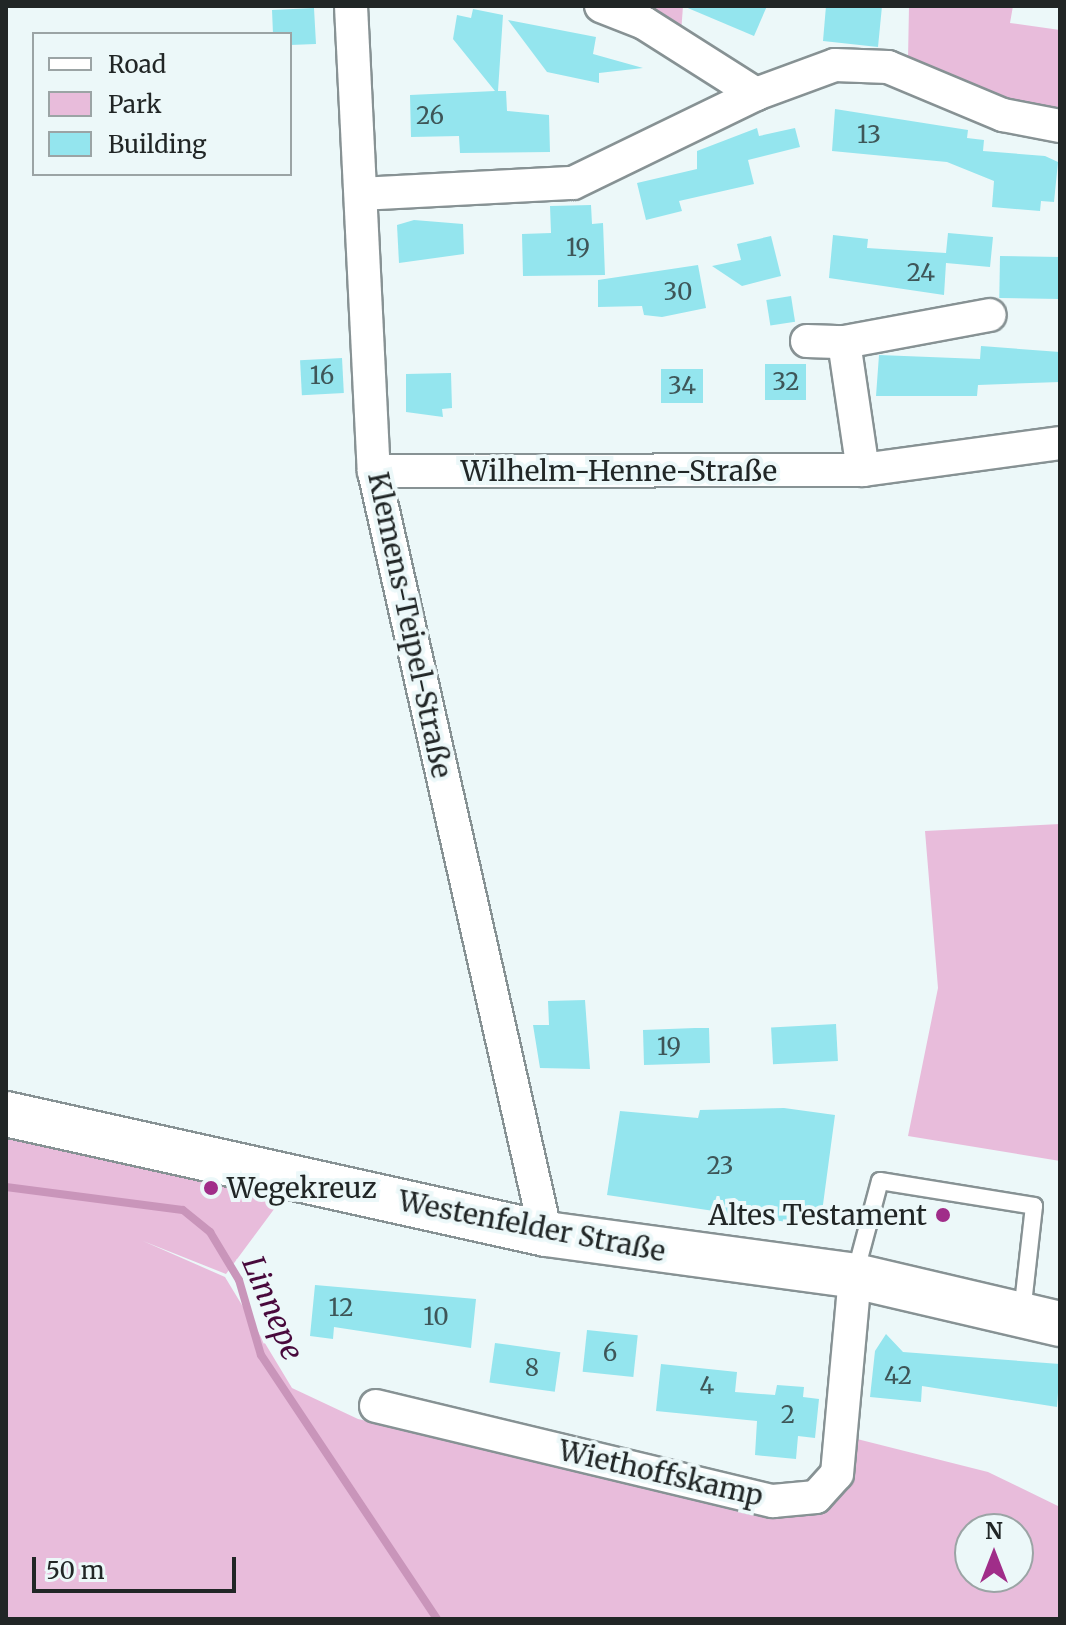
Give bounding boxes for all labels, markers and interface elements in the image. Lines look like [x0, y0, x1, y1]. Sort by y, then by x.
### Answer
legend [32, 32, 292, 176]
text: Road [108, 49, 166, 80]
text: Park [108, 89, 161, 120]
house number: 26 [416, 102, 444, 130]
house number: 13 [857, 121, 881, 149]
text: Building [108, 129, 207, 160]
house number: 19 [566, 234, 590, 262]
house number: 24 [907, 259, 935, 287]
house number: 30 [664, 278, 692, 306]
house number: 16 [310, 362, 334, 390]
house number: 32 [772, 368, 800, 396]
house number: 34 [668, 372, 696, 400]
street label: Wilhelm-Henne-Straße [461, 454, 777, 488]
street label: Klemens-Teipel-Straße [361, 469, 459, 781]
house number: 19 [657, 1033, 681, 1061]
house number: 23 [706, 1152, 734, 1180]
place label: Wegekreuz [227, 1171, 377, 1205]
marker: Wegekreuz [202, 1179, 220, 1197]
street label: Westenfelder Straße [396, 1184, 668, 1268]
place label: Altes Testament [708, 1198, 927, 1232]
marker: Altes Testament [934, 1206, 952, 1224]
water label: Linnepe [235, 1251, 311, 1365]
house number: 12 [329, 1294, 353, 1322]
house number: 10 [423, 1303, 449, 1331]
house number: 6 [603, 1339, 617, 1367]
house number: 8 [525, 1354, 539, 1382]
house number: 42 [884, 1362, 912, 1390]
house number: 4 [700, 1372, 714, 1400]
house number: 2 [781, 1401, 795, 1429]
street label: Wiethoffskamp [556, 1433, 766, 1513]
north arrow [954, 1513, 1034, 1593]
text: N [985, 1517, 1003, 1545]
scale bar [36, 1541, 240, 1591]
text: 50 m [46, 1555, 105, 1586]

